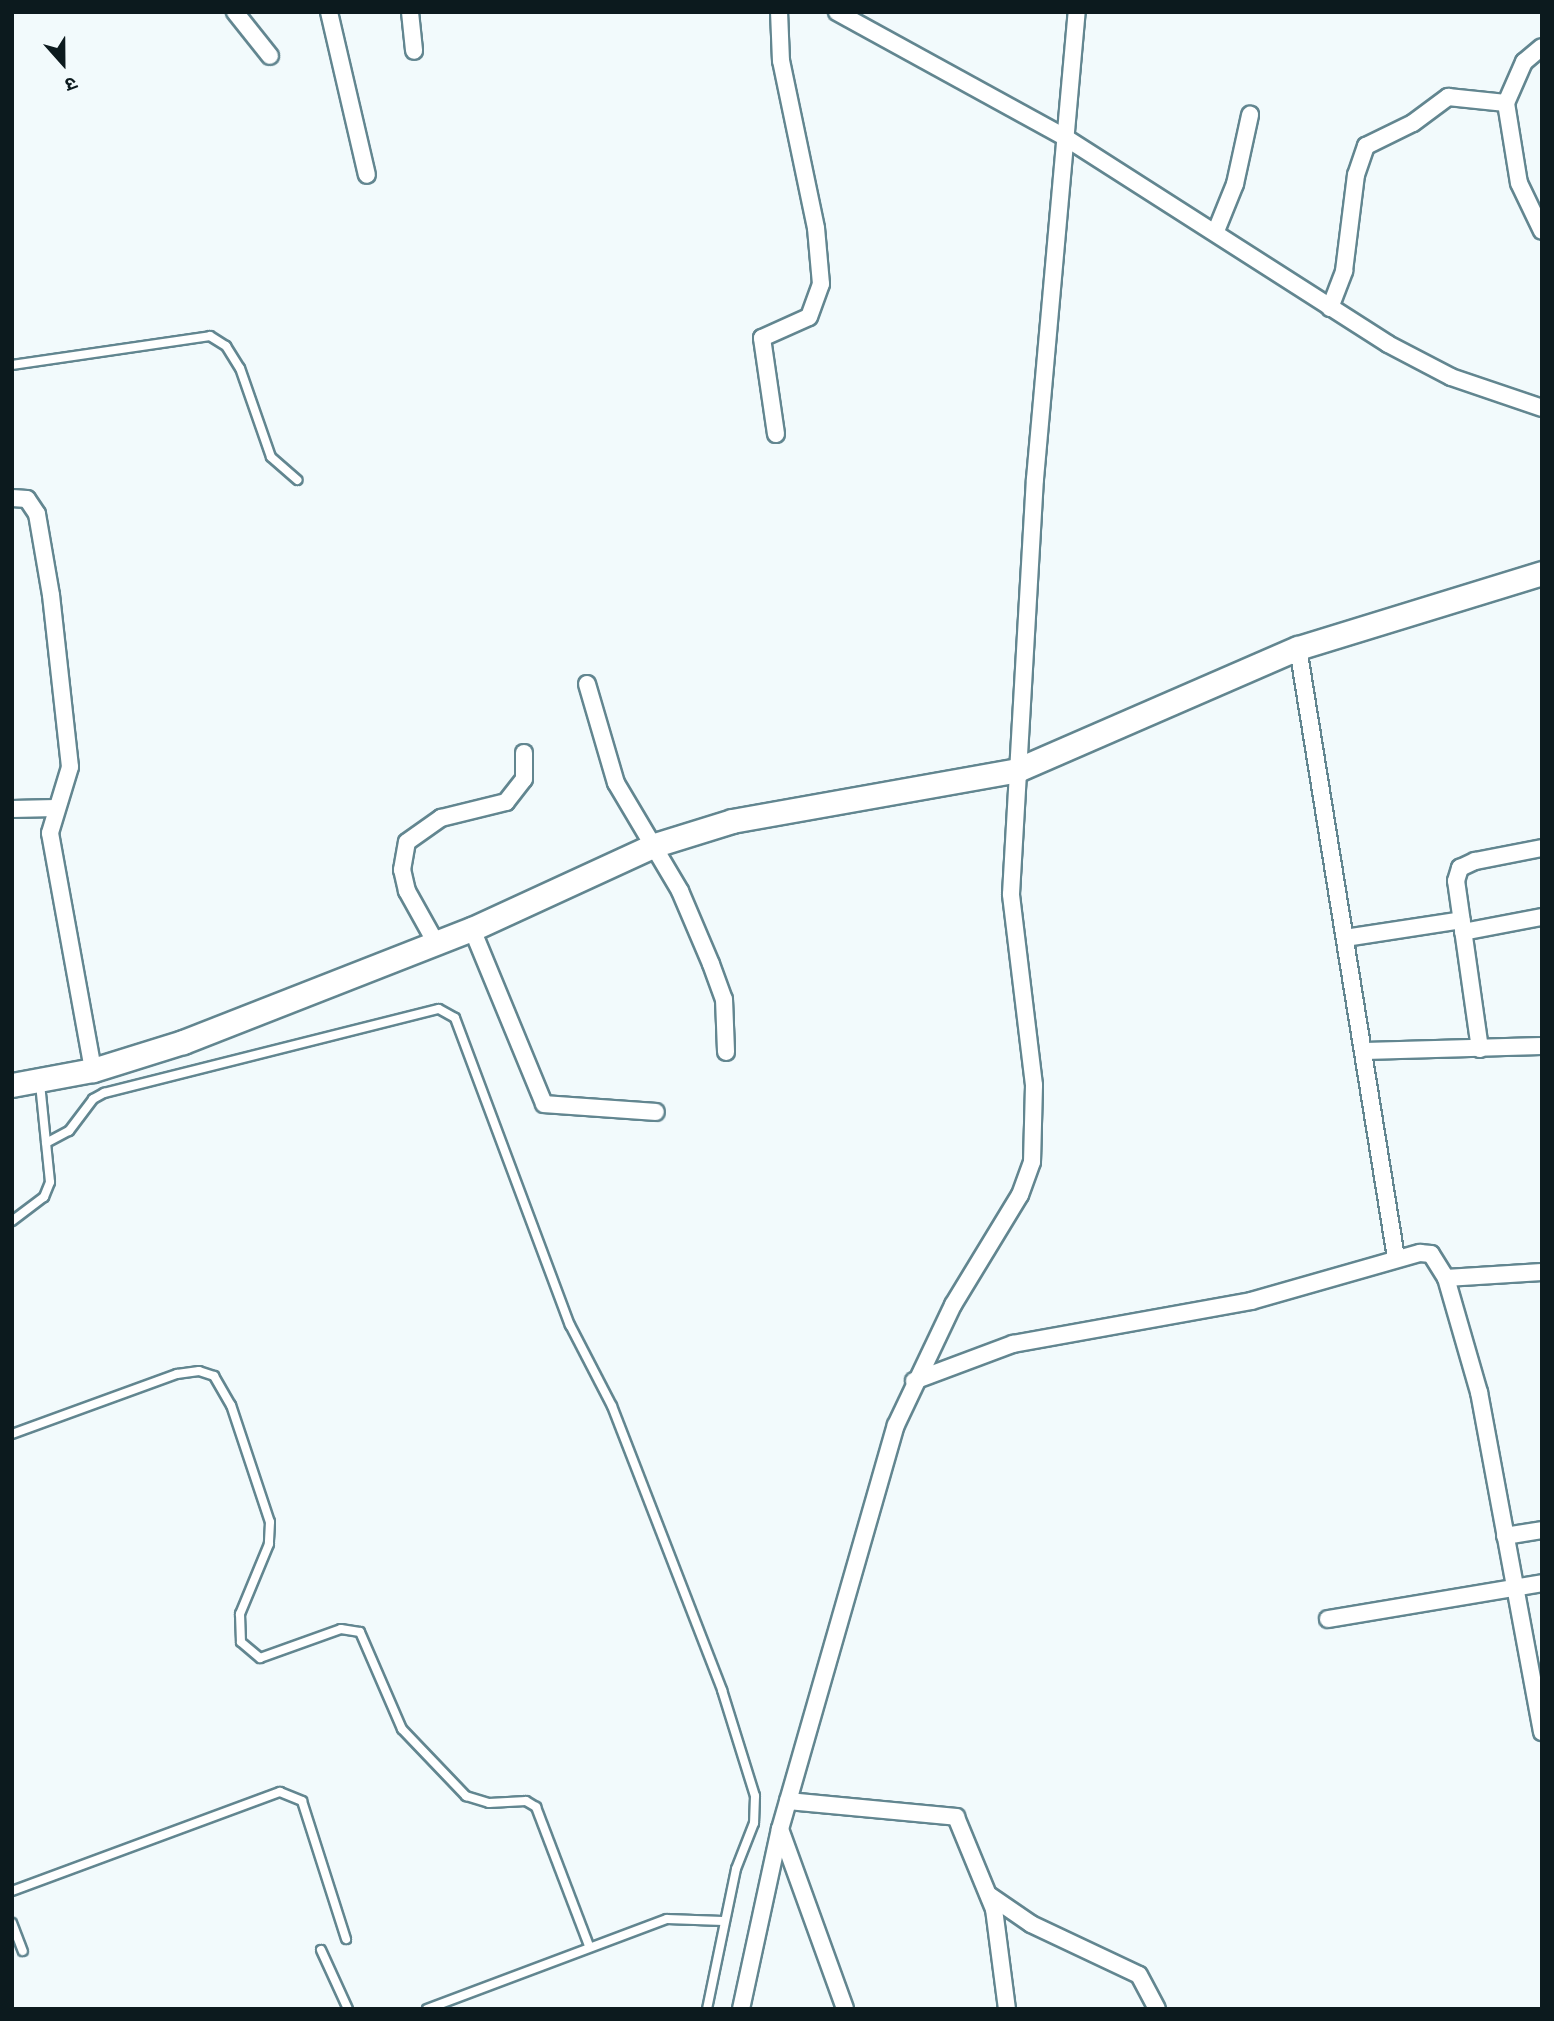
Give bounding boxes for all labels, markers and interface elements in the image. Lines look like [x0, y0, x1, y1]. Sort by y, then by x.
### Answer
north arrow [28, 28, 98, 98]
text: उ [61, 69, 80, 96]

